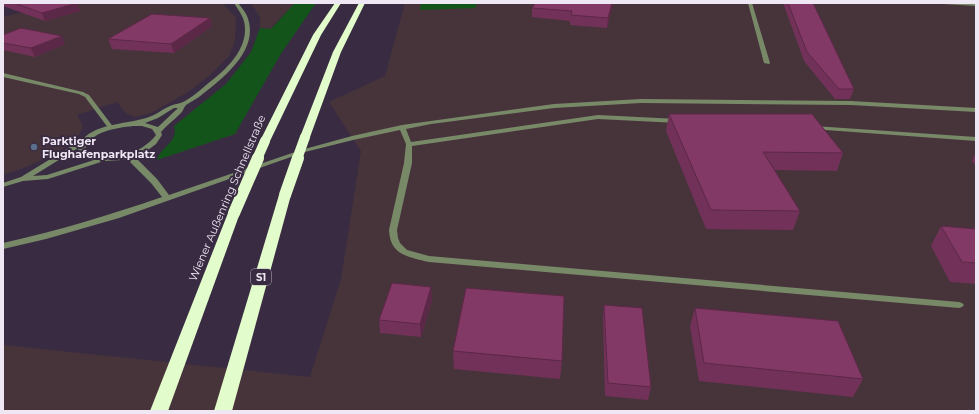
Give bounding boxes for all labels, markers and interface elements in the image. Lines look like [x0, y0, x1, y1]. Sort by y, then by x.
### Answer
street label: Wiener Außenring Schnellstraße [186, 112, 269, 283]
place label: Parktiger Flughafenparkplatz [42, 134, 155, 161]
marker: Parktiger Flughafenparkplatz [29, 142, 39, 152]
road number: S1 [251, 269, 271, 285]

